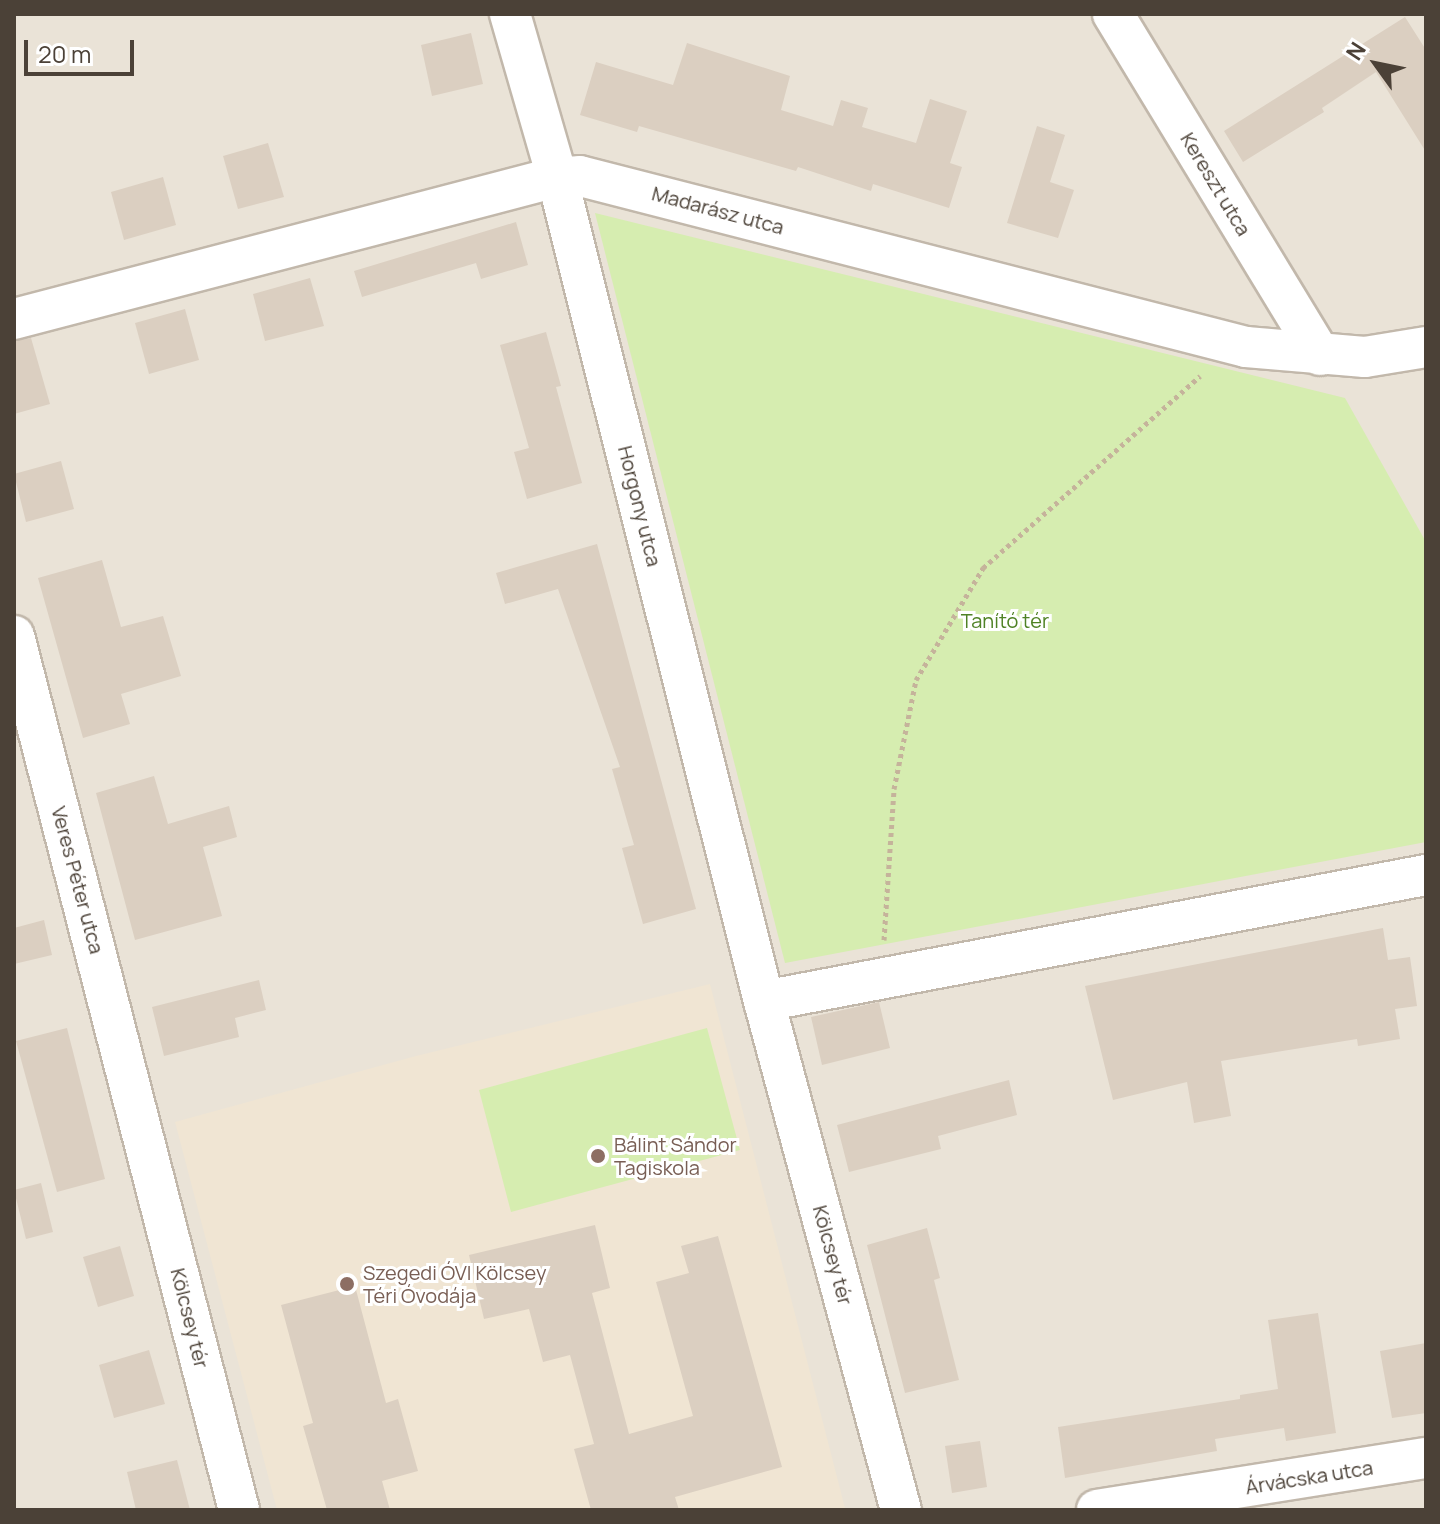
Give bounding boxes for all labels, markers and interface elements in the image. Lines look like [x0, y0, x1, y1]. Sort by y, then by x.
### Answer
scale bar [28, 24, 138, 74]
north arrow [1336, 24, 1416, 104]
text: N [1339, 36, 1373, 66]
text: 20 m [38, 37, 91, 70]
street label: Kereszt utca [1176, 128, 1256, 240]
street label: Madarász utca [649, 181, 787, 239]
street label: Horgony utca [613, 443, 667, 569]
park label: Tanító tér [961, 608, 1049, 632]
street label: Veres Péter utca [47, 804, 109, 956]
place label: Bálint Sándor Tagiskola [614, 1132, 737, 1179]
marker: Bálint Sándor Tagiskola [589, 1147, 607, 1165]
street label: Kölcsey tér [808, 1203, 858, 1307]
place label: Szegedi ÓVI Kölcsey Téri Óvodája [363, 1260, 547, 1307]
street label: Kölcsey tér [166, 1266, 214, 1370]
marker: Szegedi ÓVI Kölcsey Téri Óvodája [338, 1275, 356, 1293]
street label: Árvácska utca [1244, 1455, 1374, 1499]

